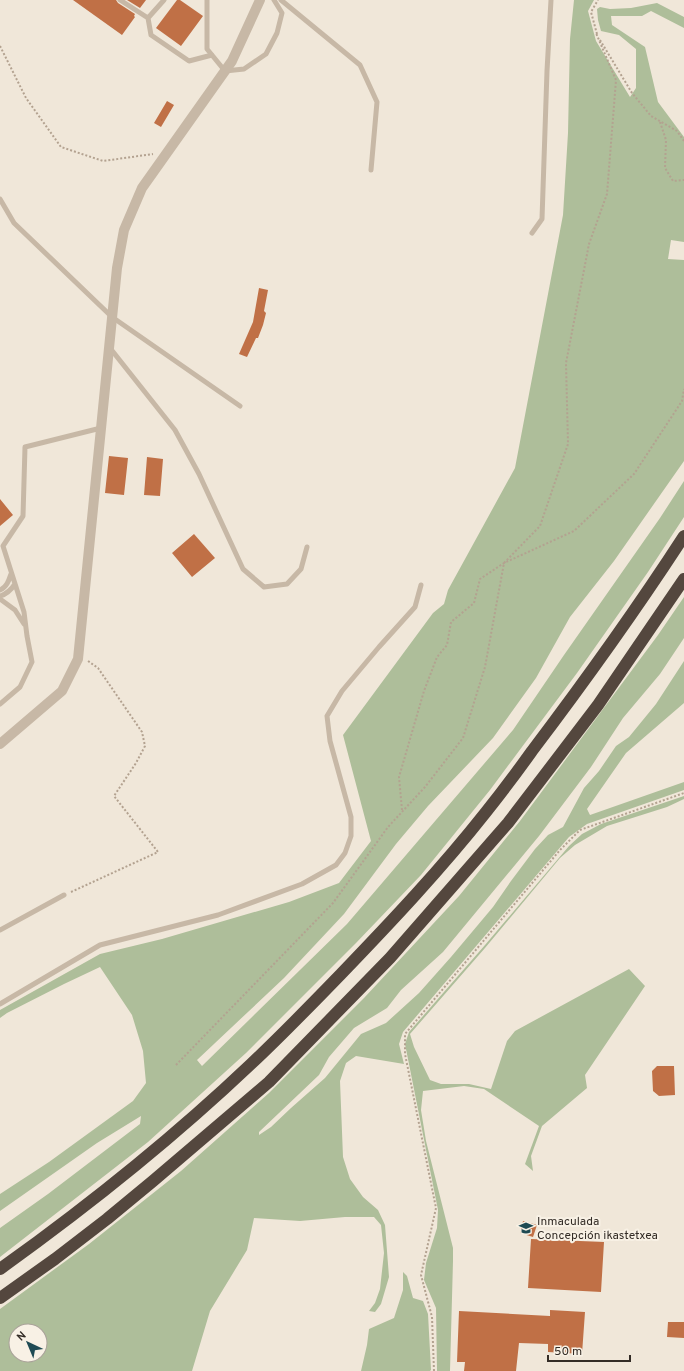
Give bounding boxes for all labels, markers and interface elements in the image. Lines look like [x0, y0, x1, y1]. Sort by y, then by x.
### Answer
place label: Inmaculada Concepción ikastetxea [537, 1214, 658, 1244]
school or university icon: Inmaculada Concepción ikastetxea [518, 1220, 534, 1236]
north arrow [8, 1323, 48, 1363]
text: N [14, 1329, 29, 1344]
scale bar [548, 1337, 630, 1363]
text: 50 m [554, 1344, 582, 1360]

